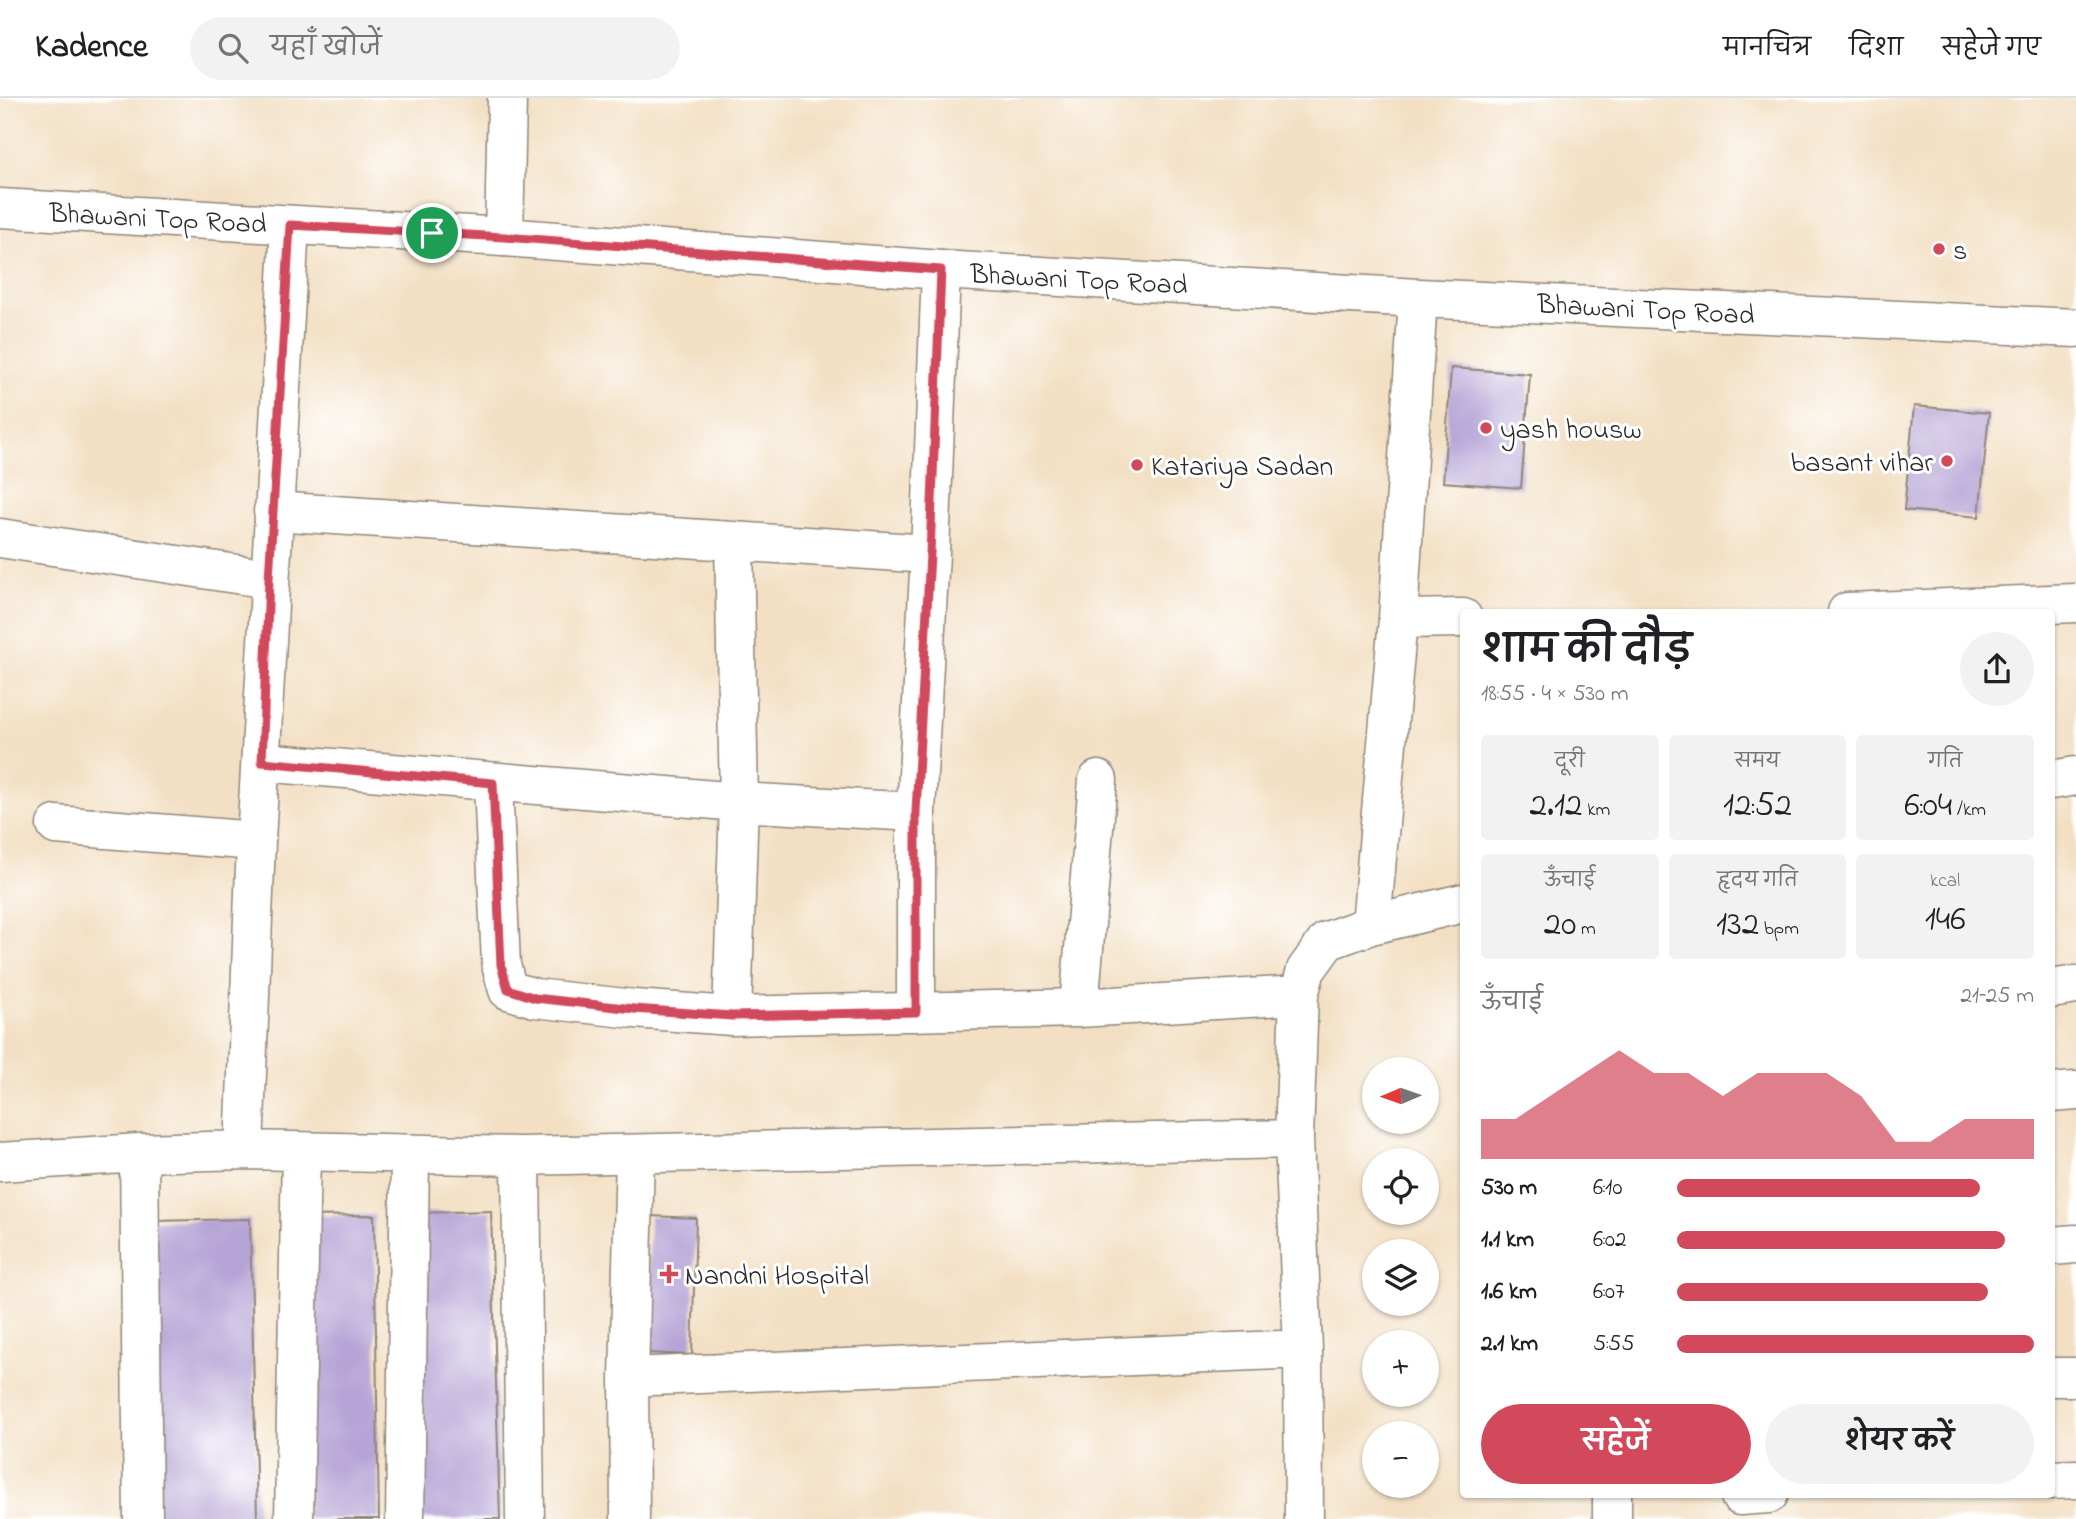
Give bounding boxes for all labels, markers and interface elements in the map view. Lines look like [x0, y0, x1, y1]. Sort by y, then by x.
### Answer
search box [190, 17, 680, 80]
text: Kadence [35, 24, 148, 72]
icon: search [214, 29, 252, 67]
text: यहाँ खोजें [270, 30, 381, 68]
text: मानचित्र [1723, 32, 1811, 67]
text: दिशा [1849, 32, 1903, 67]
text: सहेजे गए [1941, 32, 2041, 67]
street label: Bhawani Top Road [47, 194, 268, 247]
pin [402, 203, 462, 263]
icon: arrive [413, 214, 451, 252]
place label: s [1953, 232, 1967, 273]
marker: s [1931, 241, 1947, 257]
street label: Bhawani Top Road [968, 255, 1189, 308]
street label: Bhawani Top Road [1535, 285, 1756, 338]
place label: yash housw [1500, 411, 1642, 452]
marker: yash housw [1478, 420, 1494, 436]
place label: basant vihar [1791, 444, 1933, 485]
place label: Katariya Sadan [1151, 448, 1333, 489]
marker: basant vihar [1939, 453, 1955, 469]
marker: Katariya Sadan [1129, 457, 1145, 473]
text: शाम की दौड़ [1481, 624, 1692, 680]
button: share [1960, 632, 2034, 706]
text: 18:55 · 4 × 530 m [1481, 678, 1629, 711]
text: दूरी [1555, 749, 1585, 776]
text: समय [1735, 749, 1780, 776]
text: गति [1928, 749, 1962, 776]
text: 2.12 [1529, 781, 1582, 832]
text: 12:52 [1723, 781, 1792, 832]
text: 6:04 [1904, 781, 1952, 832]
text: km [1582, 797, 1610, 824]
text: /km [1952, 797, 1986, 824]
text: ऊँचाई [1544, 868, 1595, 895]
text: हृदय गति [1717, 868, 1798, 895]
text: kcal [1930, 868, 1960, 895]
text: 146 [1925, 895, 1966, 946]
text: 20 [1544, 900, 1576, 951]
text: 132 [1716, 900, 1759, 951]
text: m [1576, 916, 1596, 943]
text: bpm [1759, 916, 1799, 943]
text: 21–25 m [1960, 980, 2034, 1013]
text: ऊँचाई [1481, 987, 1543, 1020]
north arrow [1362, 1057, 1438, 1134]
map controls [1362, 1057, 1439, 1498]
button: locate [1362, 1148, 1439, 1225]
text: 530 m [1481, 1172, 1537, 1205]
text: 6:10 [1593, 1172, 1622, 1205]
text: 1.1 km [1481, 1224, 1534, 1257]
text: 6:02 [1593, 1224, 1626, 1257]
button: layers [1362, 1239, 1439, 1316]
place label: Nandni Hospital [685, 1257, 869, 1298]
marker: Nandni Hospital [659, 1264, 679, 1284]
text: 1.6 km [1481, 1276, 1537, 1309]
text: 6:07 [1593, 1276, 1625, 1309]
text: 2.1 km [1481, 1328, 1538, 1361]
text: 5:55 [1593, 1328, 1634, 1361]
button: + [1362, 1330, 1439, 1407]
button: सहेजें [1481, 1404, 1751, 1484]
button: शेयर करें [1765, 1404, 2034, 1484]
button: − [1362, 1421, 1439, 1498]

